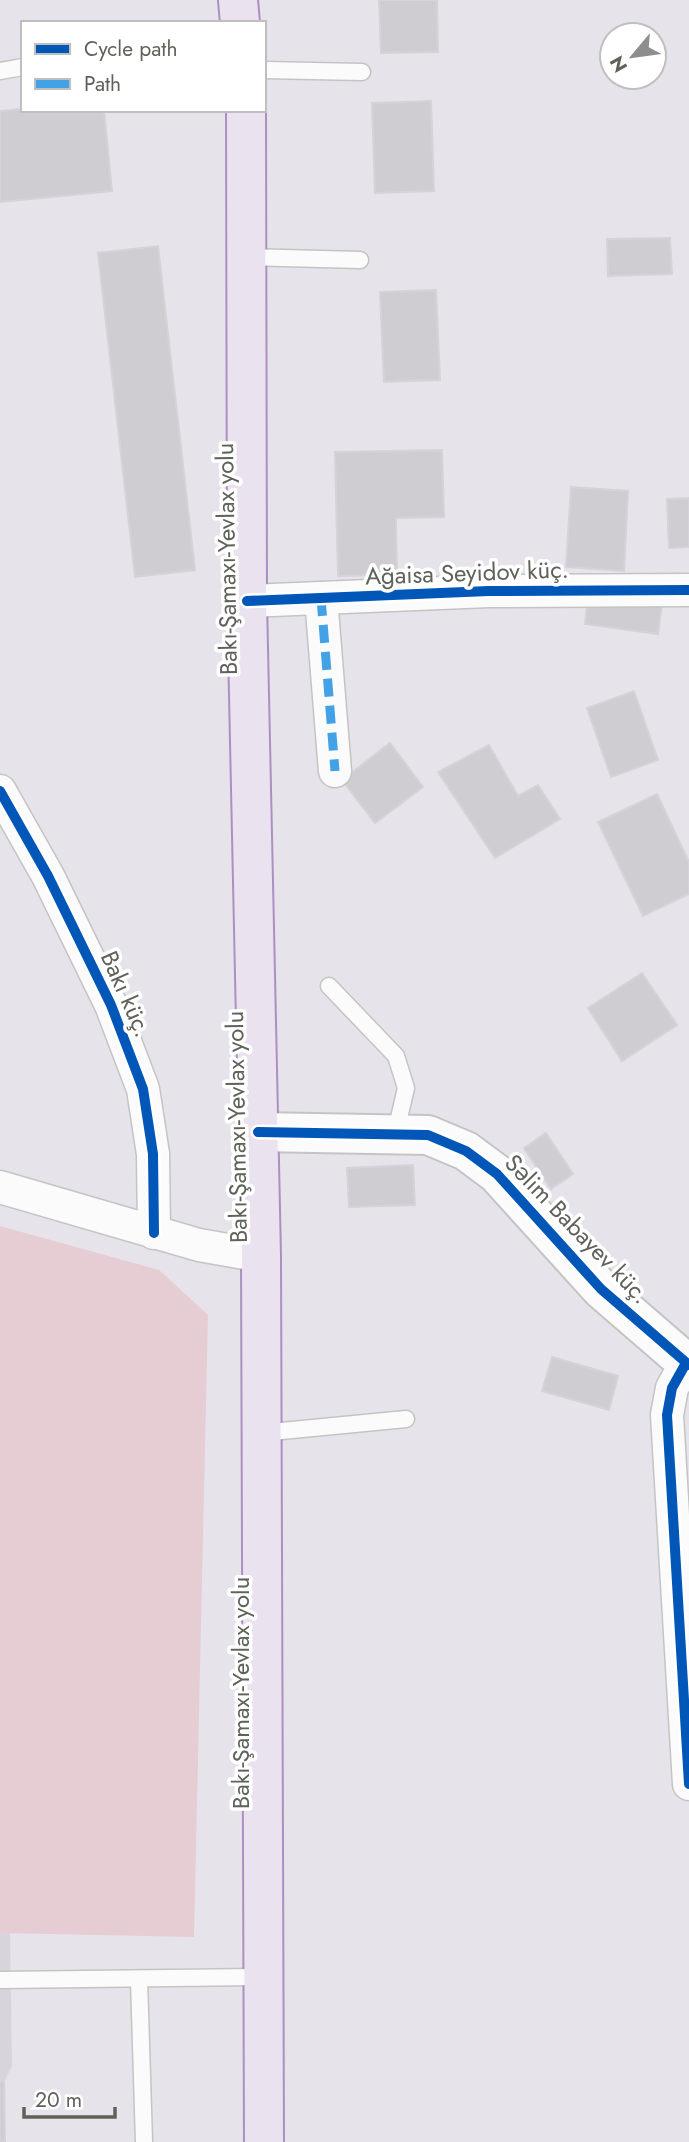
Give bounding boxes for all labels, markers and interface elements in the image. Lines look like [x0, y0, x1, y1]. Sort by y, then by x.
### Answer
legend [21, 21, 266, 112]
north arrow [598, 21, 668, 91]
text: Cycle path [84, 34, 177, 64]
text: N [603, 51, 634, 77]
text: Path [84, 69, 121, 99]
street label: Bakı-Şamaxı-Yevlax yolu [207, 442, 246, 676]
street label: Ağaisa Seyidov küç. [365, 551, 569, 594]
street label: Bakı küç. [92, 945, 161, 1042]
street label: Bakı-Şamaxı-Yevlax yolu [217, 1010, 256, 1244]
street label: Səlim Babayev küç. [497, 1146, 658, 1311]
street label: Bakı-Şamaxı-Yevlax yolu [223, 1577, 258, 1809]
scale bar [24, 2076, 116, 2120]
text: 20 m [35, 2085, 82, 2115]

